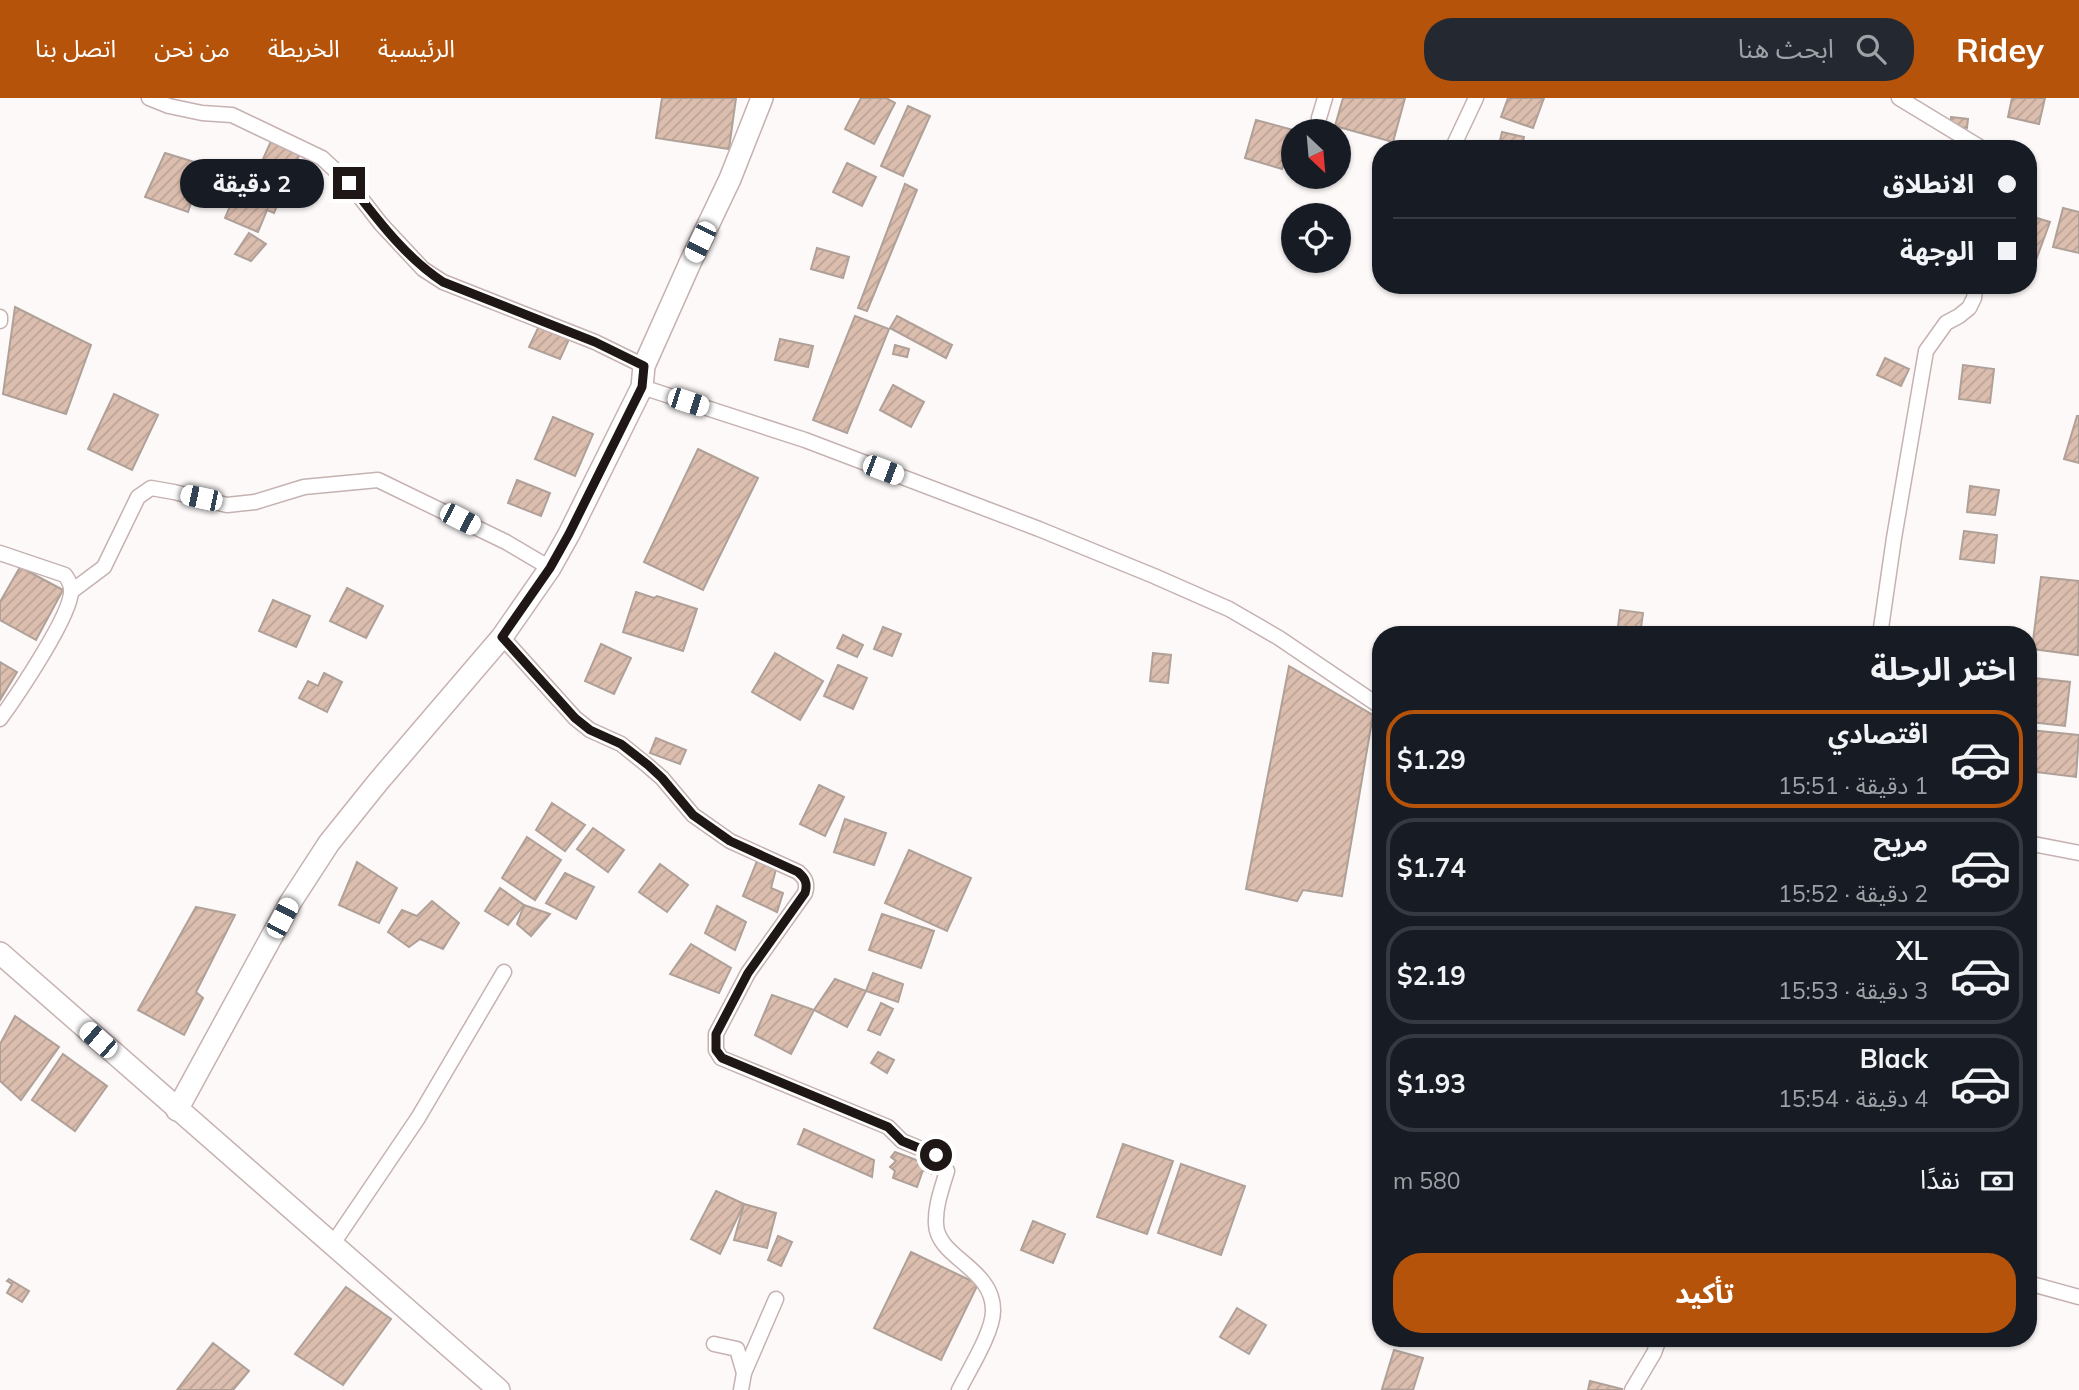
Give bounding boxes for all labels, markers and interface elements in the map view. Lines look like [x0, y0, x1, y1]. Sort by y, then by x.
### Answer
search box [1424, 18, 1914, 81]
text: Ridey [1956, 29, 2044, 70]
icon: search [1852, 30, 1890, 68]
text: ابحث هنا [1738, 32, 1834, 65]
text: اتصل بنا [35, 33, 116, 63]
text: من نحن [154, 33, 230, 63]
text: الخريطة [268, 33, 340, 63]
text: الرئيسية [378, 33, 455, 63]
north arrow [1281, 119, 1351, 189]
map controls [1281, 119, 1351, 273]
callout: 2 دقيقة [181, 158, 324, 208]
route end [333, 167, 365, 199]
text: الانطلاق [1883, 167, 1974, 200]
text: 2 دقيقة [213, 169, 291, 198]
button: locate [1281, 203, 1351, 273]
car [682, 219, 719, 265]
text: الوجهة [1900, 234, 1974, 267]
car [665, 386, 712, 418]
car [860, 453, 907, 487]
car [179, 483, 224, 513]
car [437, 500, 484, 538]
text: اختر الرحلة [1871, 648, 2016, 688]
text: اقتصادي [1828, 717, 1928, 750]
icon: car [1949, 728, 2012, 791]
text: $1.29 [1397, 743, 1466, 776]
text: 1 دقيقة · 15:51 [1778, 771, 1928, 800]
text: مريح [1873, 825, 1928, 858]
icon: car [1949, 836, 2012, 899]
text: $1.74 [1397, 851, 1466, 884]
text: 2 دقيقة · 15:52 [1778, 879, 1928, 908]
car [263, 895, 302, 941]
text: XL [1896, 934, 1928, 967]
icon: car [1949, 944, 2012, 1007]
text: $2.19 [1397, 959, 1466, 992]
text: 3 دقيقة · 15:53 [1778, 976, 1928, 1005]
car [76, 1018, 121, 1062]
text: Black [1860, 1042, 1928, 1075]
icon: car [1949, 1052, 2012, 1115]
text: $1.93 [1397, 1067, 1466, 1100]
text: 4 دقيقة · 15:54 [1778, 1084, 1928, 1113]
route start [920, 1139, 952, 1171]
icon: cash [1978, 1162, 2016, 1200]
text: نقدًا [1920, 1163, 1960, 1196]
text: 580 m [1393, 1166, 1461, 1195]
button: تأكيد [1393, 1253, 2016, 1333]

